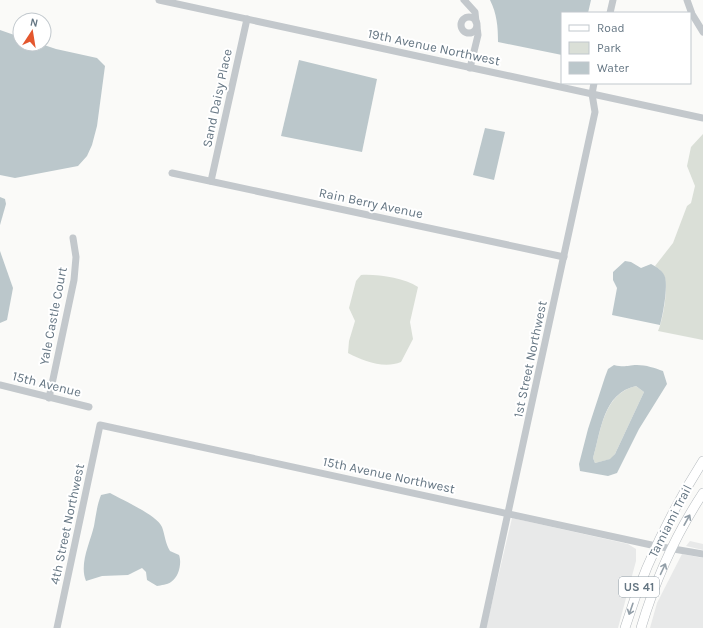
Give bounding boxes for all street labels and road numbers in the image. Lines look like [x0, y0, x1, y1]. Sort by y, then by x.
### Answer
street label: 19th Avenue Northwest [367, 26, 502, 68]
street label: Sand Daisy Place [199, 47, 235, 149]
street label: Rain Berry Avenue [318, 185, 425, 221]
street label: Yale Castle Court [36, 266, 70, 366]
street label: 1st Street Northwest [510, 299, 550, 419]
street label: 15th Avenue [11, 368, 83, 400]
street label: 15th Avenue Northwest [322, 454, 456, 496]
street label: 4th Street Northwest [47, 462, 87, 586]
street label: Tamiami Trail [645, 482, 695, 560]
road number: US 41 [619, 577, 659, 597]

